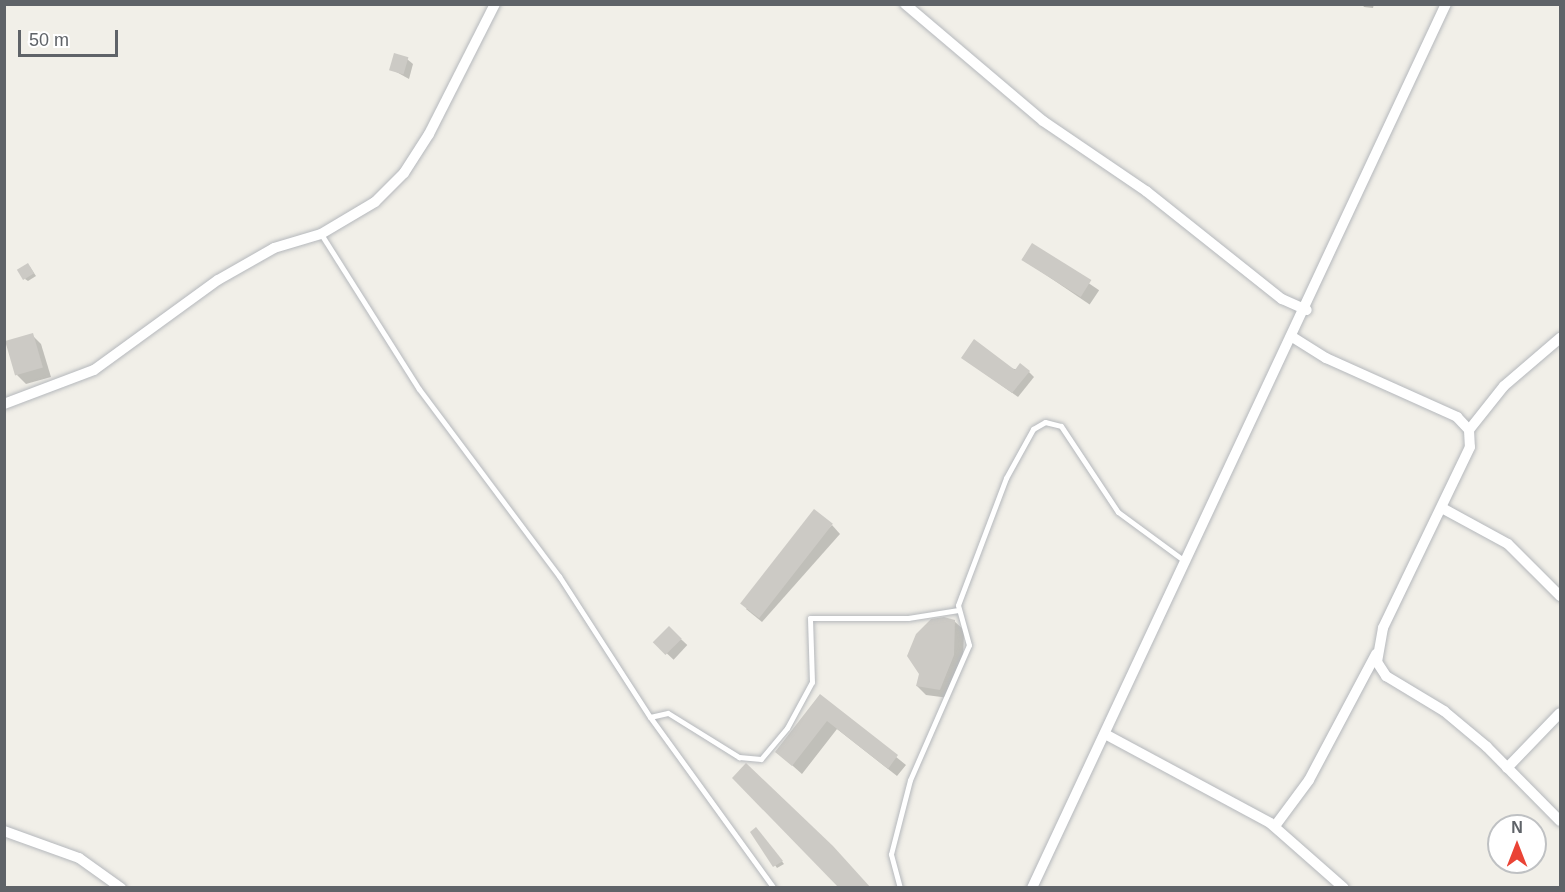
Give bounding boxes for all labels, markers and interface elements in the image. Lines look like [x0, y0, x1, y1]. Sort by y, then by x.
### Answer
scale bar [21, 18, 122, 56]
text: 50 m [29, 30, 69, 50]
north arrow [1487, 814, 1547, 874]
text: N [1511, 819, 1523, 836]

